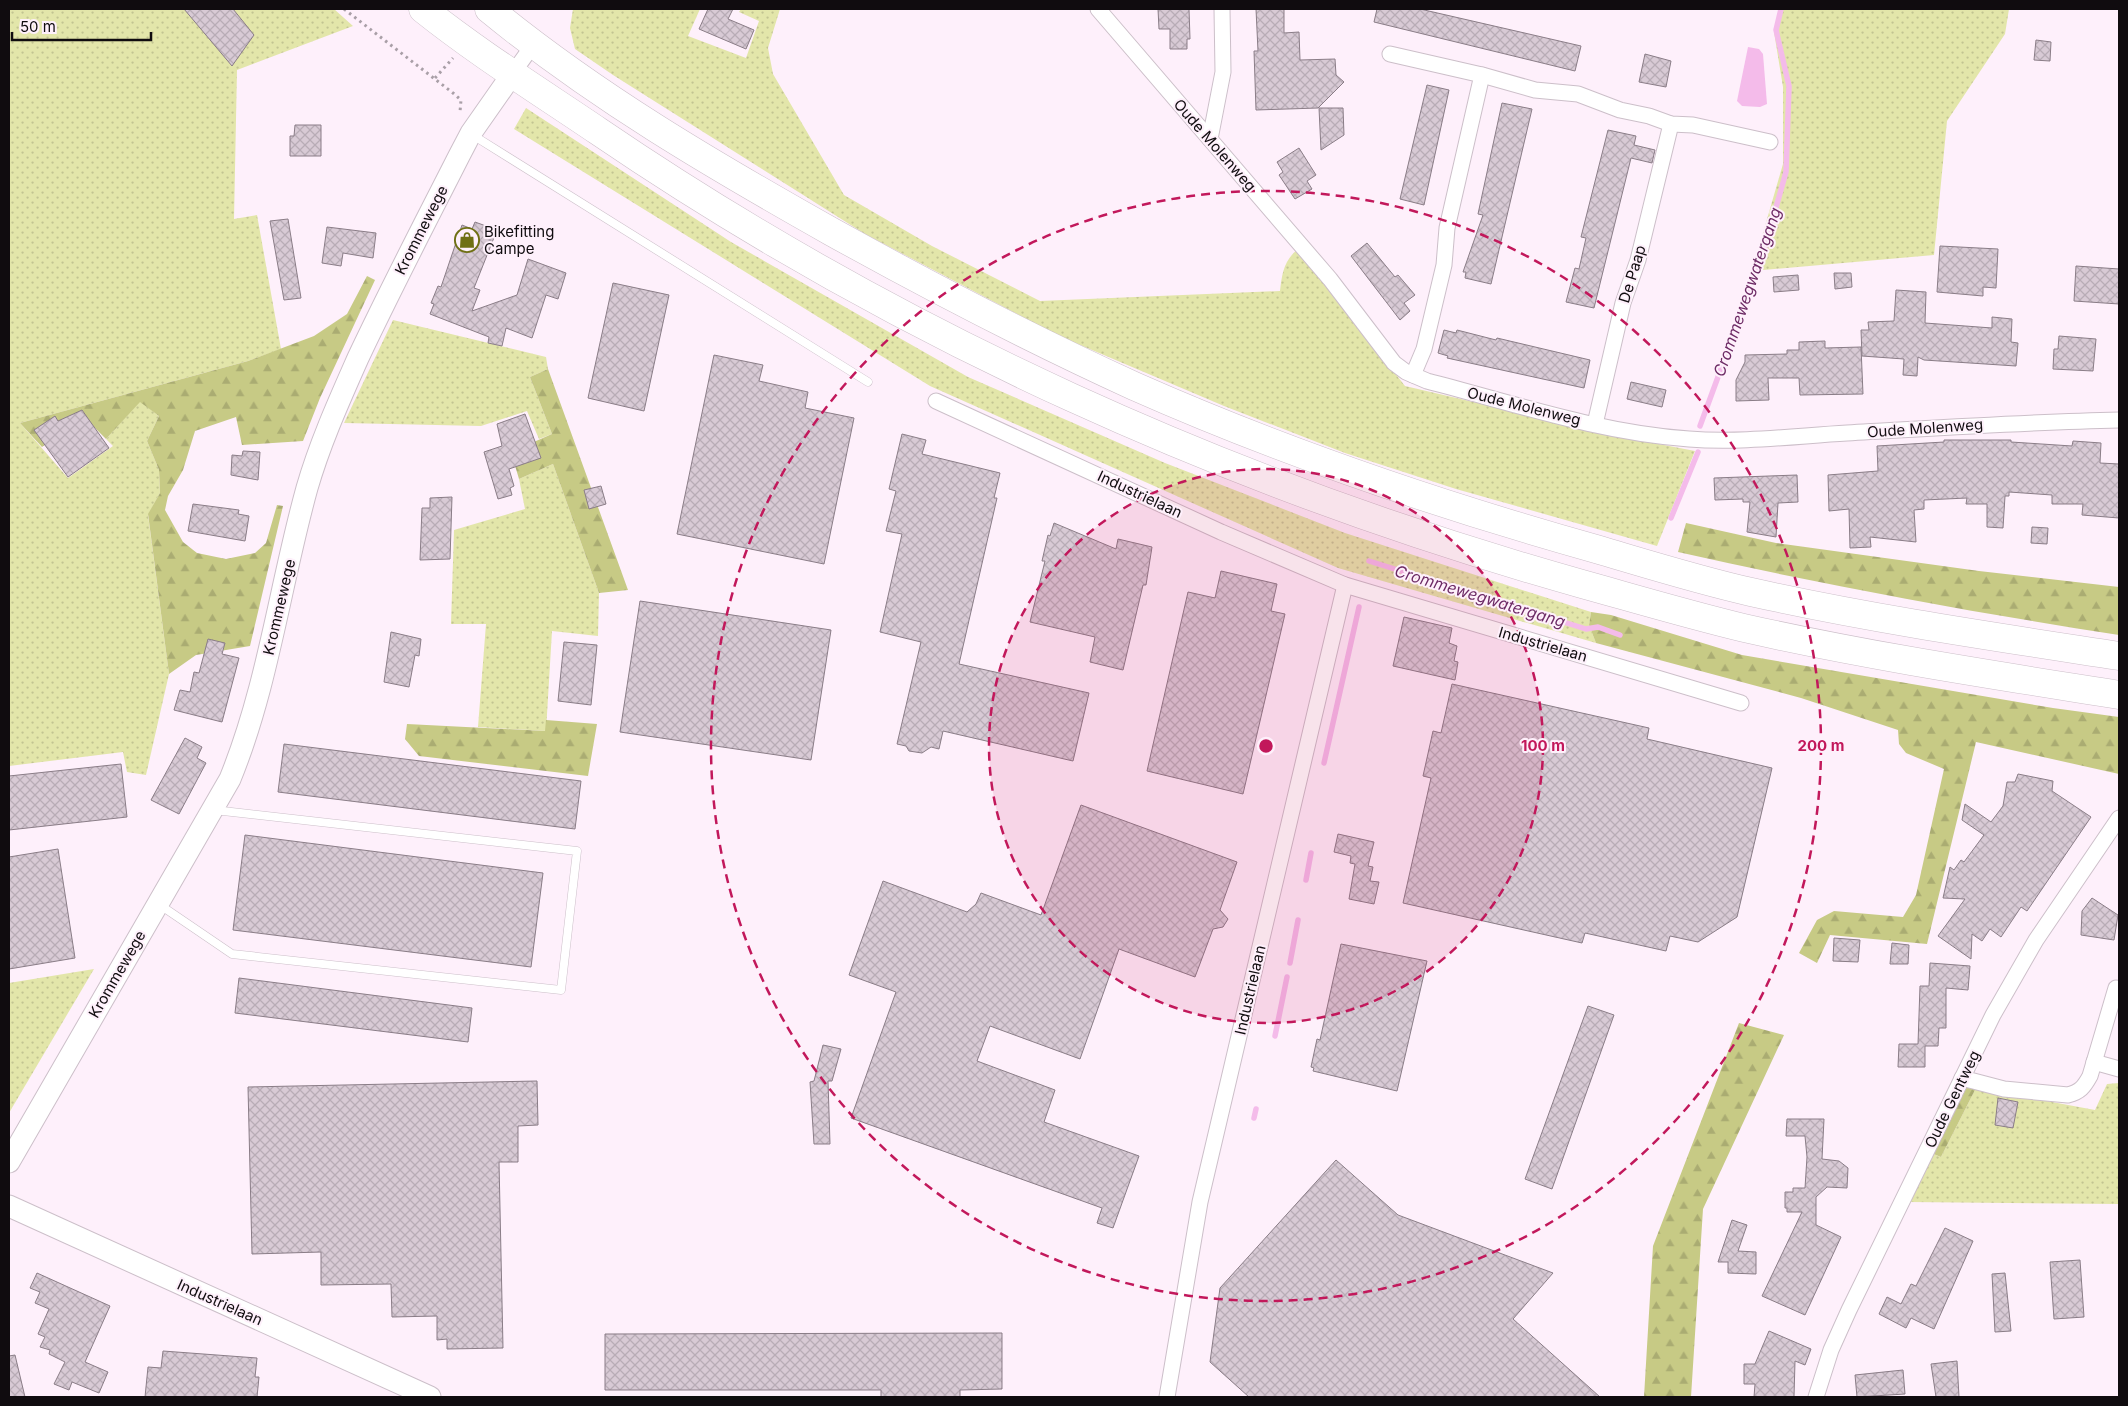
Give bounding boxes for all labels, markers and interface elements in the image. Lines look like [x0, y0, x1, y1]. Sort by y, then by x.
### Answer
scale bar [12, 10, 151, 42]
text: 50 m [20, 17, 56, 36]
street label: Oude Molenweg [1170, 95, 1260, 195]
street label: Krommewege [390, 182, 452, 278]
water label: Crommewegwatergang [1709, 205, 1785, 379]
place label: Bikefitting Campe [484, 222, 554, 258]
shop icon: Bikefitting Campe [454, 227, 480, 253]
street label: De Paap [1614, 243, 1650, 305]
street label: Oude Molenweg [1465, 383, 1583, 429]
street label: Oude Molenweg [1866, 414, 1984, 442]
street label: Industrielaan [1095, 466, 1185, 522]
street label: Krommewege [259, 557, 299, 657]
water label: Crommewegwatergang [1392, 560, 1568, 632]
street label: Industrielaan [1496, 622, 1590, 666]
text: 100 m [1521, 736, 1565, 755]
text: 200 m [1798, 736, 1844, 755]
centre of rings [1257, 737, 1275, 755]
street label: Krommewege [84, 927, 150, 1021]
street label: Industrielaan [1230, 943, 1270, 1037]
street label: Oude Gentweg [1920, 1047, 1984, 1151]
street label: Industrielaan [174, 1275, 266, 1329]

